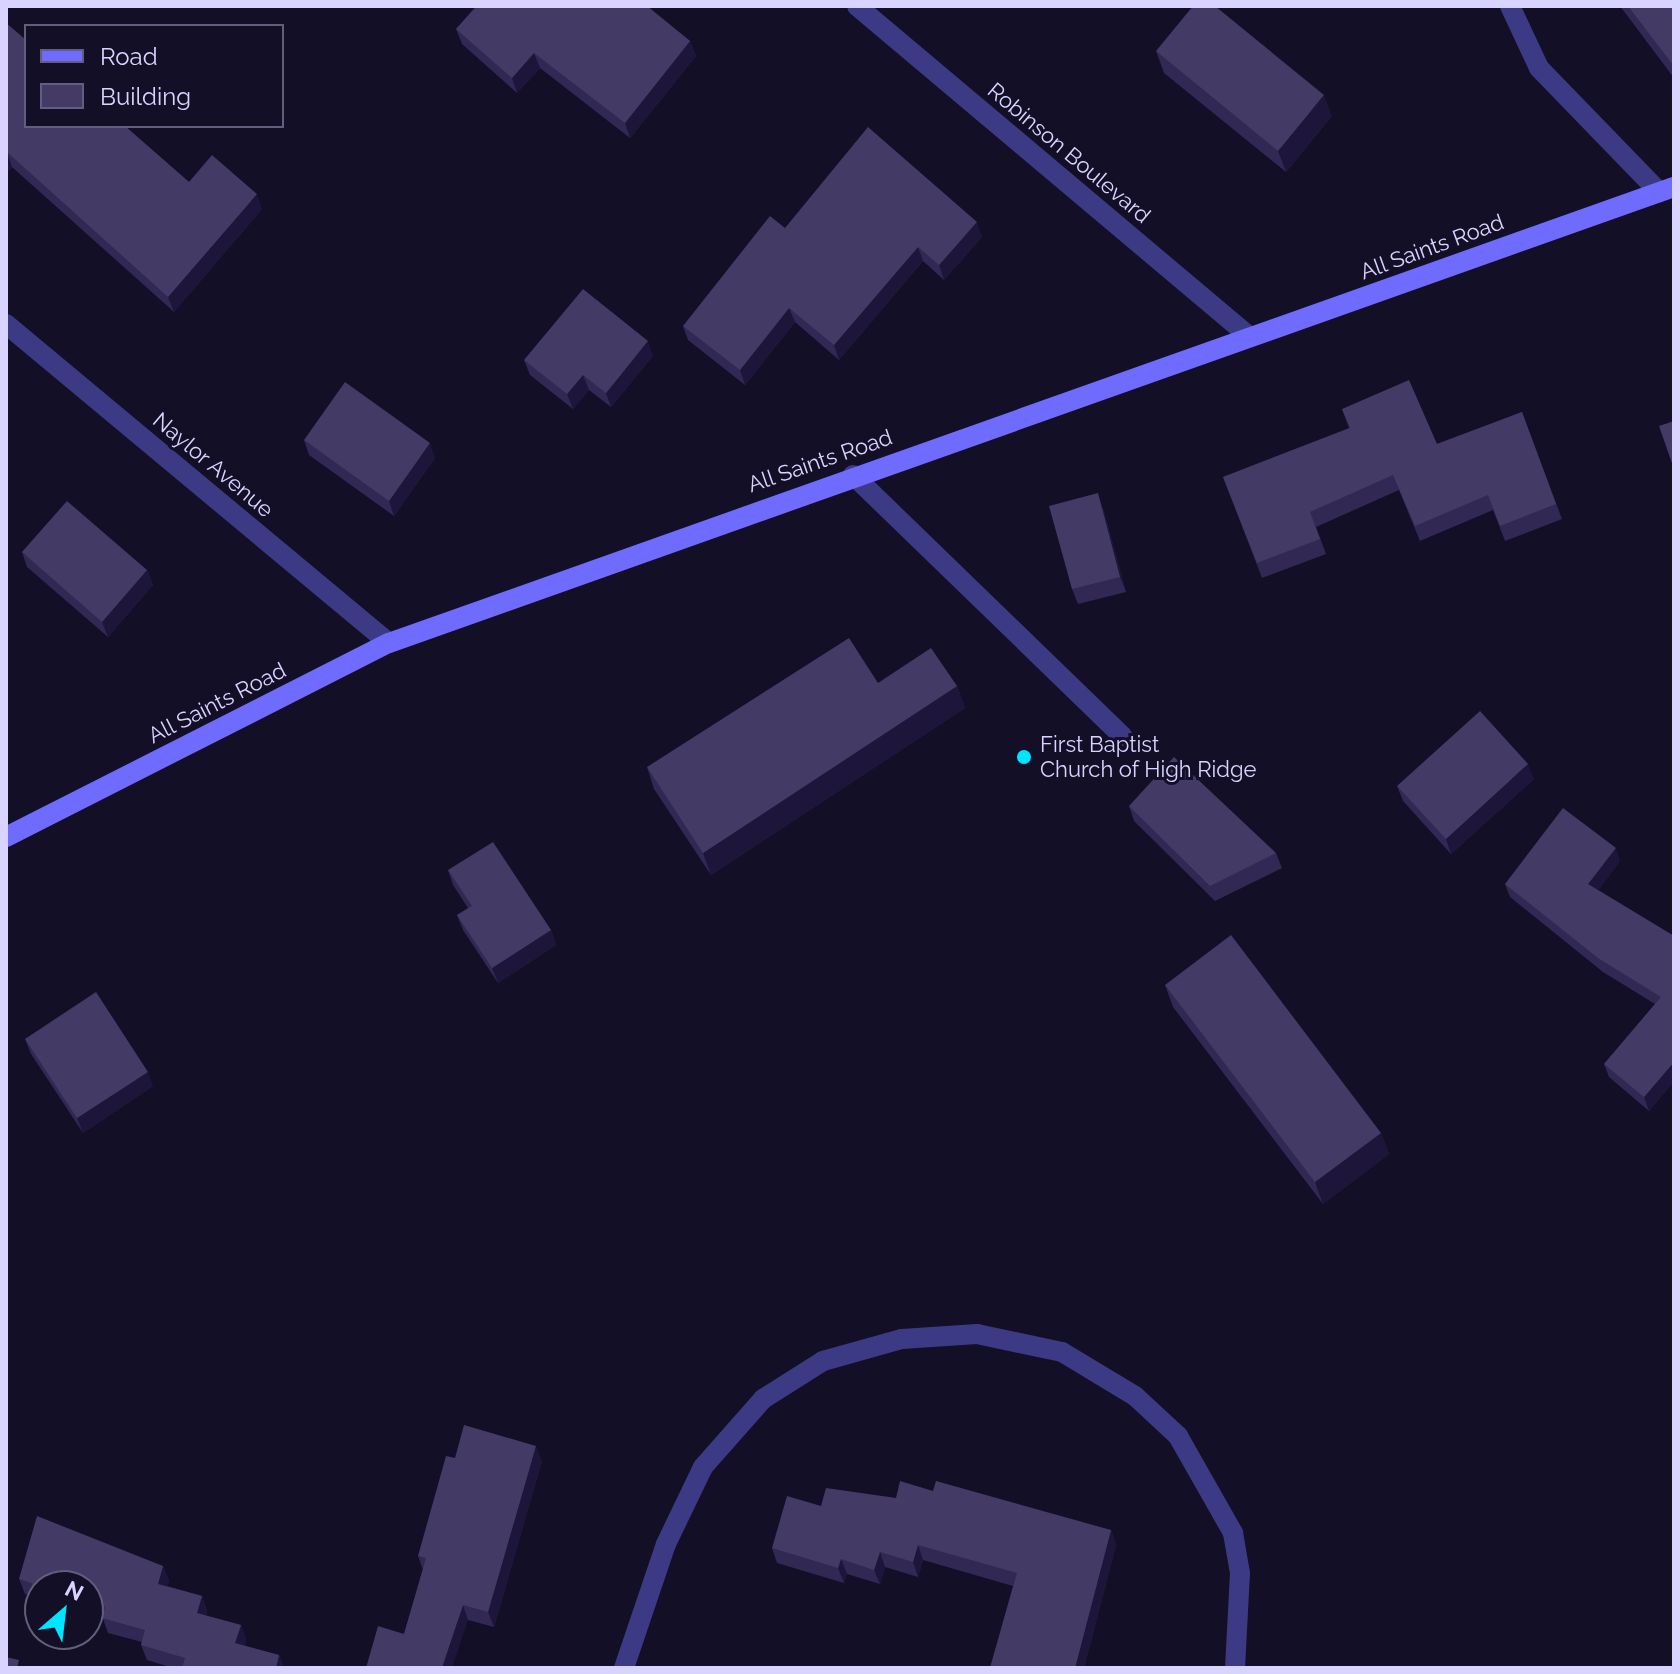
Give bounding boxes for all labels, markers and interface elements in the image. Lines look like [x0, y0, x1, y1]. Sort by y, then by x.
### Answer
legend [24, 24, 284, 128]
text: Road [100, 42, 158, 71]
street label: Robinson Boulevard [982, 77, 1156, 229]
text: Building [100, 82, 191, 111]
street label: All Saints Road [1356, 209, 1508, 285]
street label: Naylor Avenue [147, 407, 279, 523]
street label: All Saints Road [744, 424, 896, 498]
street label: All Saints Road [143, 657, 291, 749]
place label: First Baptist Church of High Ridge [1040, 731, 1257, 782]
marker: First Baptist Church of High Ridge [1015, 748, 1033, 766]
north arrow [24, 1570, 104, 1650]
text: N [61, 1575, 88, 1606]

